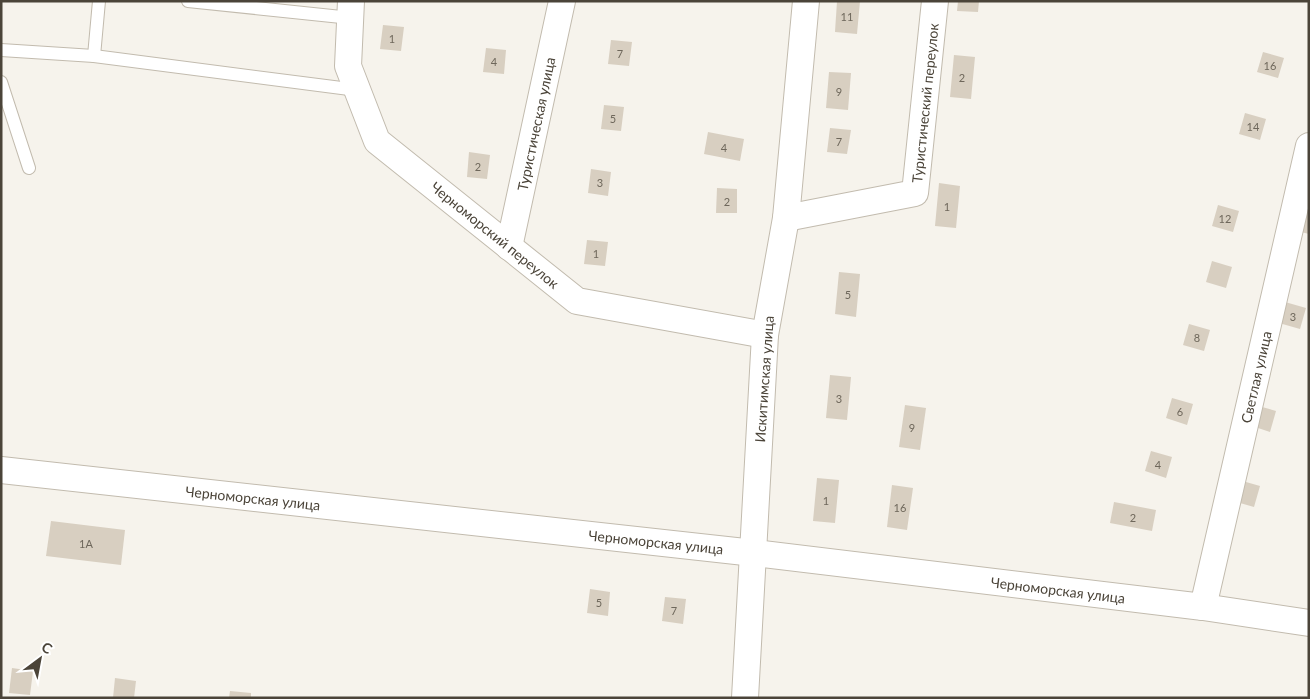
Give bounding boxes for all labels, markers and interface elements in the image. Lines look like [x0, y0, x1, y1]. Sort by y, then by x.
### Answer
house number: 11 [841, 10, 853, 23]
street label: Туристический переулок [908, 22, 942, 184]
house number: 1 [389, 32, 395, 45]
house number: 7 [617, 47, 623, 60]
house number: 4 [491, 55, 498, 68]
street label: Туристическая улица [514, 56, 558, 192]
house number: 16 [1264, 59, 1276, 72]
house number: 2 [959, 71, 965, 84]
house number: 9 [836, 85, 842, 98]
house number: 5 [610, 112, 616, 125]
house number: 14 [1247, 120, 1260, 133]
house number: 7 [836, 135, 842, 148]
house number: 4 [721, 141, 728, 154]
house number: 2 [475, 160, 481, 173]
house number: 3 [597, 176, 603, 189]
street label: Черноморский переулок [428, 178, 563, 292]
house number: 2 [724, 195, 730, 208]
house number: 1 [944, 200, 950, 213]
house number: 12 [1219, 212, 1231, 225]
house number: 1 [593, 247, 599, 260]
house number: 5 [845, 288, 851, 301]
house number: 3 [1290, 310, 1296, 323]
street label: Искитимская улица [751, 315, 777, 443]
street label: Светлая улица [1237, 329, 1275, 425]
house number: 8 [1194, 331, 1200, 344]
house number: 3 [836, 392, 842, 405]
house number: 6 [1177, 405, 1183, 418]
house number: 9 [909, 421, 915, 434]
house number: 4 [1155, 458, 1162, 471]
street label: Черноморская улица [185, 482, 321, 514]
house number: 1 [823, 494, 829, 507]
house number: 16 [894, 501, 906, 514]
house number: 2 [1130, 511, 1136, 524]
street label: Черноморская улица [588, 526, 724, 558]
house number: 1А [79, 537, 93, 550]
street label: Черноморская улица [990, 573, 1126, 607]
house number: 5 [596, 596, 602, 609]
house number: 7 [671, 604, 677, 617]
north arrow [15, 634, 65, 684]
text: С [39, 638, 56, 658]

